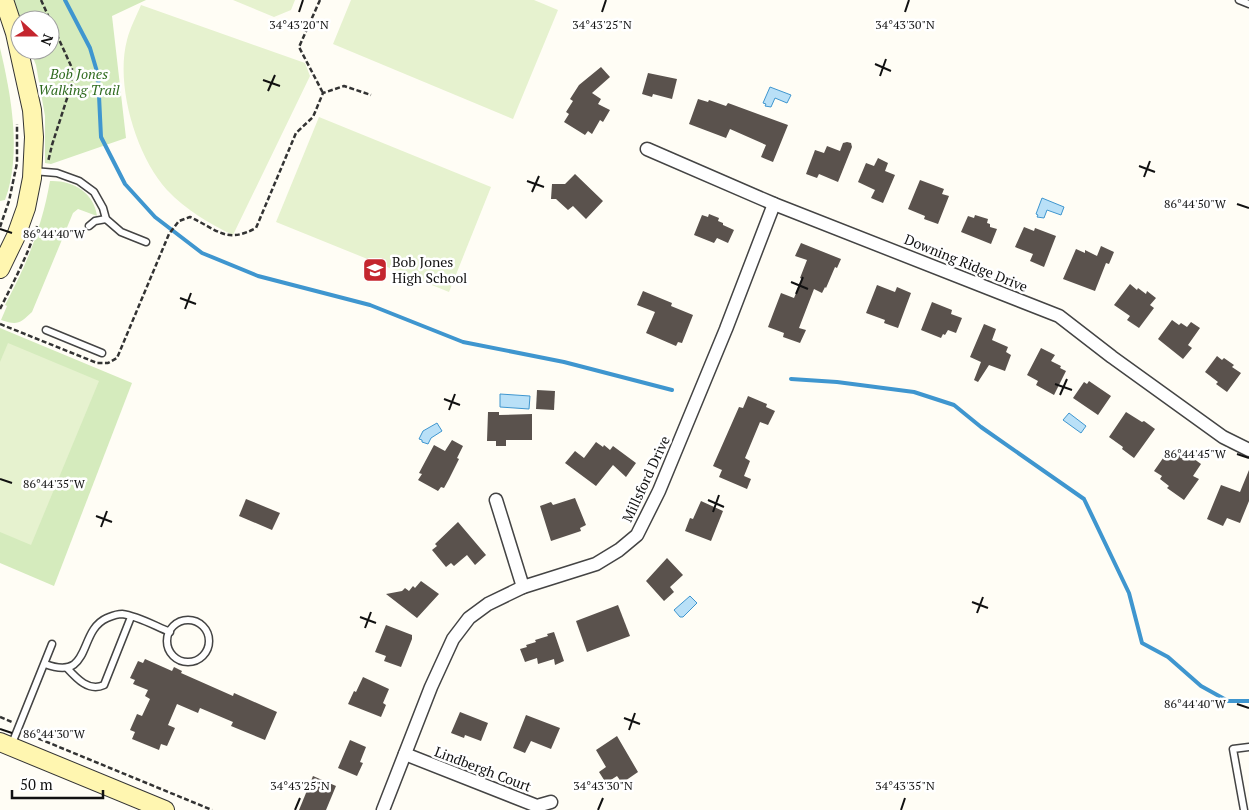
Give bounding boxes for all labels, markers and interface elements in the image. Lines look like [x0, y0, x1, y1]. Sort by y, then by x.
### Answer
north arrow [10, 10, 60, 60]
text: 34°43'20"N [269, 17, 329, 32]
text: 34°43'25"N [572, 17, 632, 32]
text: 34°43'30"N [875, 17, 935, 32]
text: N [37, 31, 58, 49]
park label: Bob Jones Walking Trail [38, 64, 120, 99]
text: 86°44'50"W [1164, 196, 1227, 211]
text: 86°44'40"W [23, 226, 86, 241]
street label: Downing Ridge Drive [902, 229, 1031, 296]
place label: Bob Jones High School [392, 252, 467, 287]
school or university icon: Bob Jones High School [362, 257, 388, 283]
street label: Millsford Drive [617, 433, 674, 525]
text: 86°44'45"W [1164, 446, 1227, 461]
text: 86°44'35"W [23, 476, 86, 491]
text: 86°44'40"W [1164, 696, 1227, 711]
text: 86°44'30"W [23, 726, 86, 741]
street label: Lindbergh Court [432, 741, 535, 796]
scale bar [12, 768, 104, 800]
text: 50 m [20, 774, 53, 794]
text: 34°43'25"N [270, 778, 330, 793]
text: 34°43'30"N [573, 778, 633, 793]
text: 34°43'35"N [875, 778, 935, 793]

